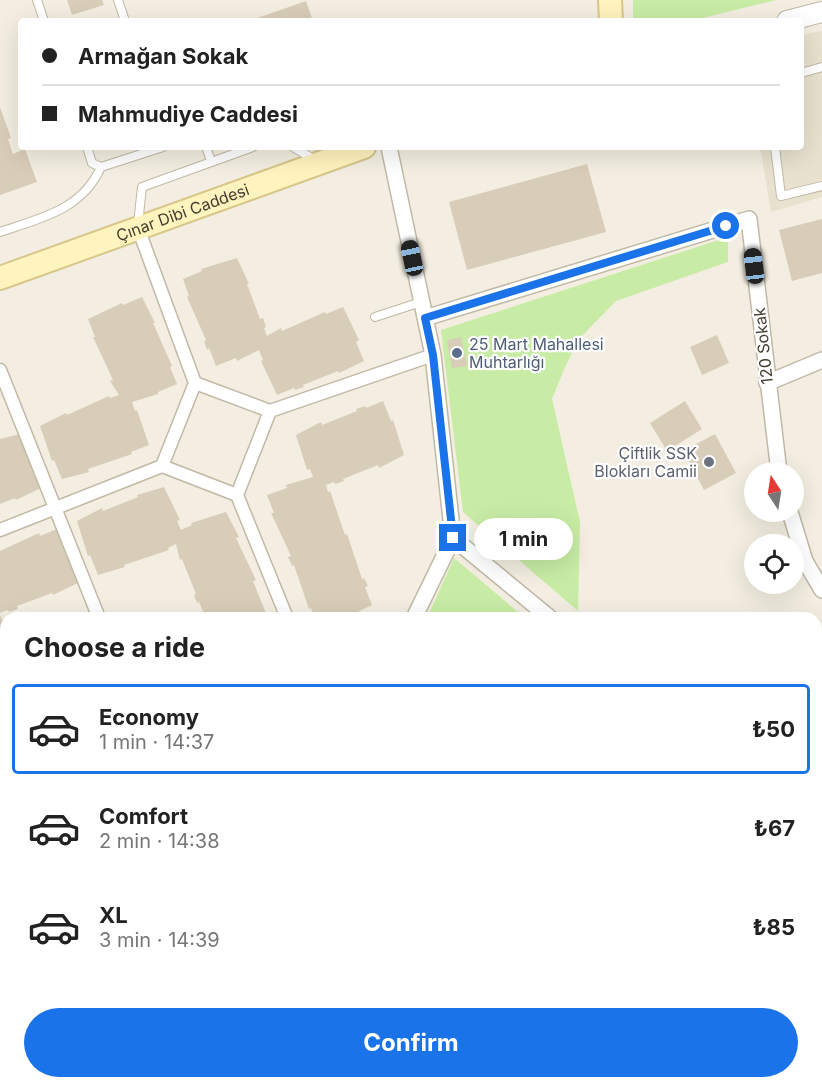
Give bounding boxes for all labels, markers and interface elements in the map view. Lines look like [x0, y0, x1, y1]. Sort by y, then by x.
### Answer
text: Armağan Sokak [78, 43, 248, 69]
text: Mahmudiye Caddesi [78, 101, 298, 127]
street label: Çınar Dibi Caddesi [113, 179, 252, 245]
route start [712, 212, 739, 239]
car [399, 239, 425, 277]
car [743, 247, 765, 285]
street label: 120 Sokak [749, 306, 777, 385]
place label: 25 Mart Mahallesi Muhtarlığı [469, 334, 604, 372]
marker: 25 Mart Mahallesi Muhtarlığı [450, 346, 464, 360]
place label: Çiftlik SSK Blokları Camii [594, 443, 697, 481]
marker: Çiftlik SSK Blokları Camii [702, 455, 716, 469]
north arrow [744, 462, 804, 522]
map controls [744, 462, 804, 594]
callout: 1 min [474, 517, 573, 559]
route end [439, 524, 466, 551]
text: 1 min [499, 527, 548, 551]
button: locate [744, 534, 804, 594]
text: Choose a ride [24, 631, 205, 664]
icon: car [27, 702, 81, 756]
text: Economy [99, 704, 199, 730]
text: ₺50 [752, 716, 795, 742]
text: 1 min · 14:37 [99, 730, 214, 754]
icon: car [27, 801, 81, 855]
text: Comfort [99, 803, 188, 829]
text: ₺67 [754, 815, 795, 841]
text: 2 min · 14:38 [99, 829, 220, 853]
icon: car [27, 900, 81, 954]
text: XL [99, 902, 128, 928]
text: ₺85 [752, 914, 795, 940]
text: 3 min · 14:39 [99, 928, 220, 952]
button: Confirm [24, 1008, 798, 1077]

